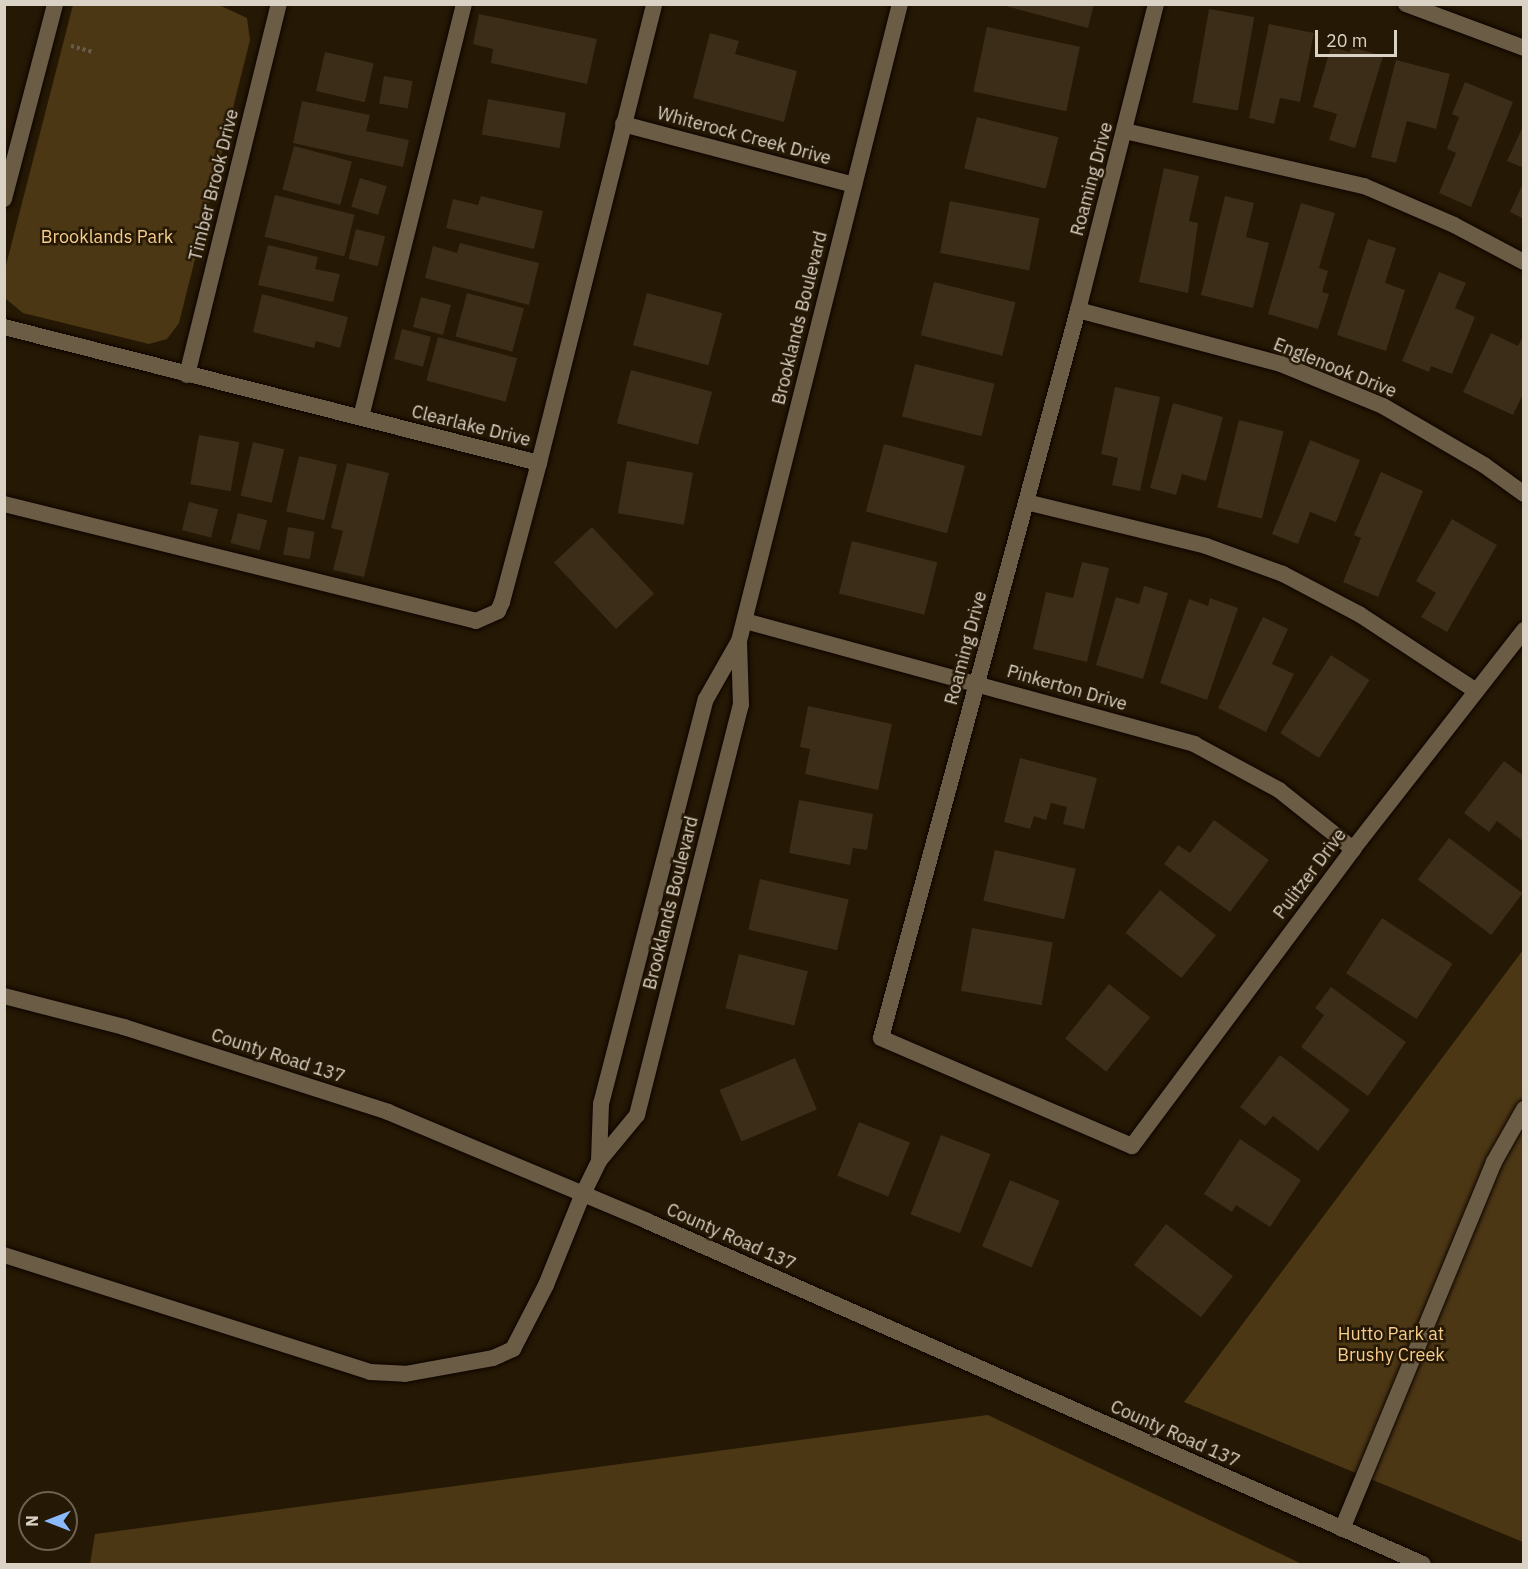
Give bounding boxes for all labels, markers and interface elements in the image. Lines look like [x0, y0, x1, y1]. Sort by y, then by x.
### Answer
scale bar [1318, 18, 1400, 56]
text: 20 m [1326, 29, 1368, 52]
street label: Whiterock Creek Drive [655, 102, 833, 170]
street label: Timber Brook Drive [185, 107, 243, 263]
street label: Roaming Drive [1066, 120, 1118, 238]
park label: Brooklands Park [41, 226, 173, 248]
street label: Brooklands Boulevard [768, 229, 832, 407]
street label: Englenook Drive [1270, 333, 1400, 403]
street label: Clearlake Drive [409, 401, 533, 451]
street label: Roaming Drive [940, 589, 992, 707]
street label: Pinkerton Drive [1004, 661, 1130, 715]
street label: Brooklands Boulevard [639, 814, 703, 992]
street label: Pulitzer Drive [1269, 825, 1351, 923]
street label: County Road 137 [208, 1024, 348, 1088]
street label: County Road 137 [663, 1199, 799, 1275]
park label: Hutto Park at Brushy Creek [1337, 1324, 1445, 1366]
street label: County Road 137 [1107, 1396, 1243, 1472]
north arrow [18, 1491, 78, 1551]
text: N [22, 1515, 42, 1527]

